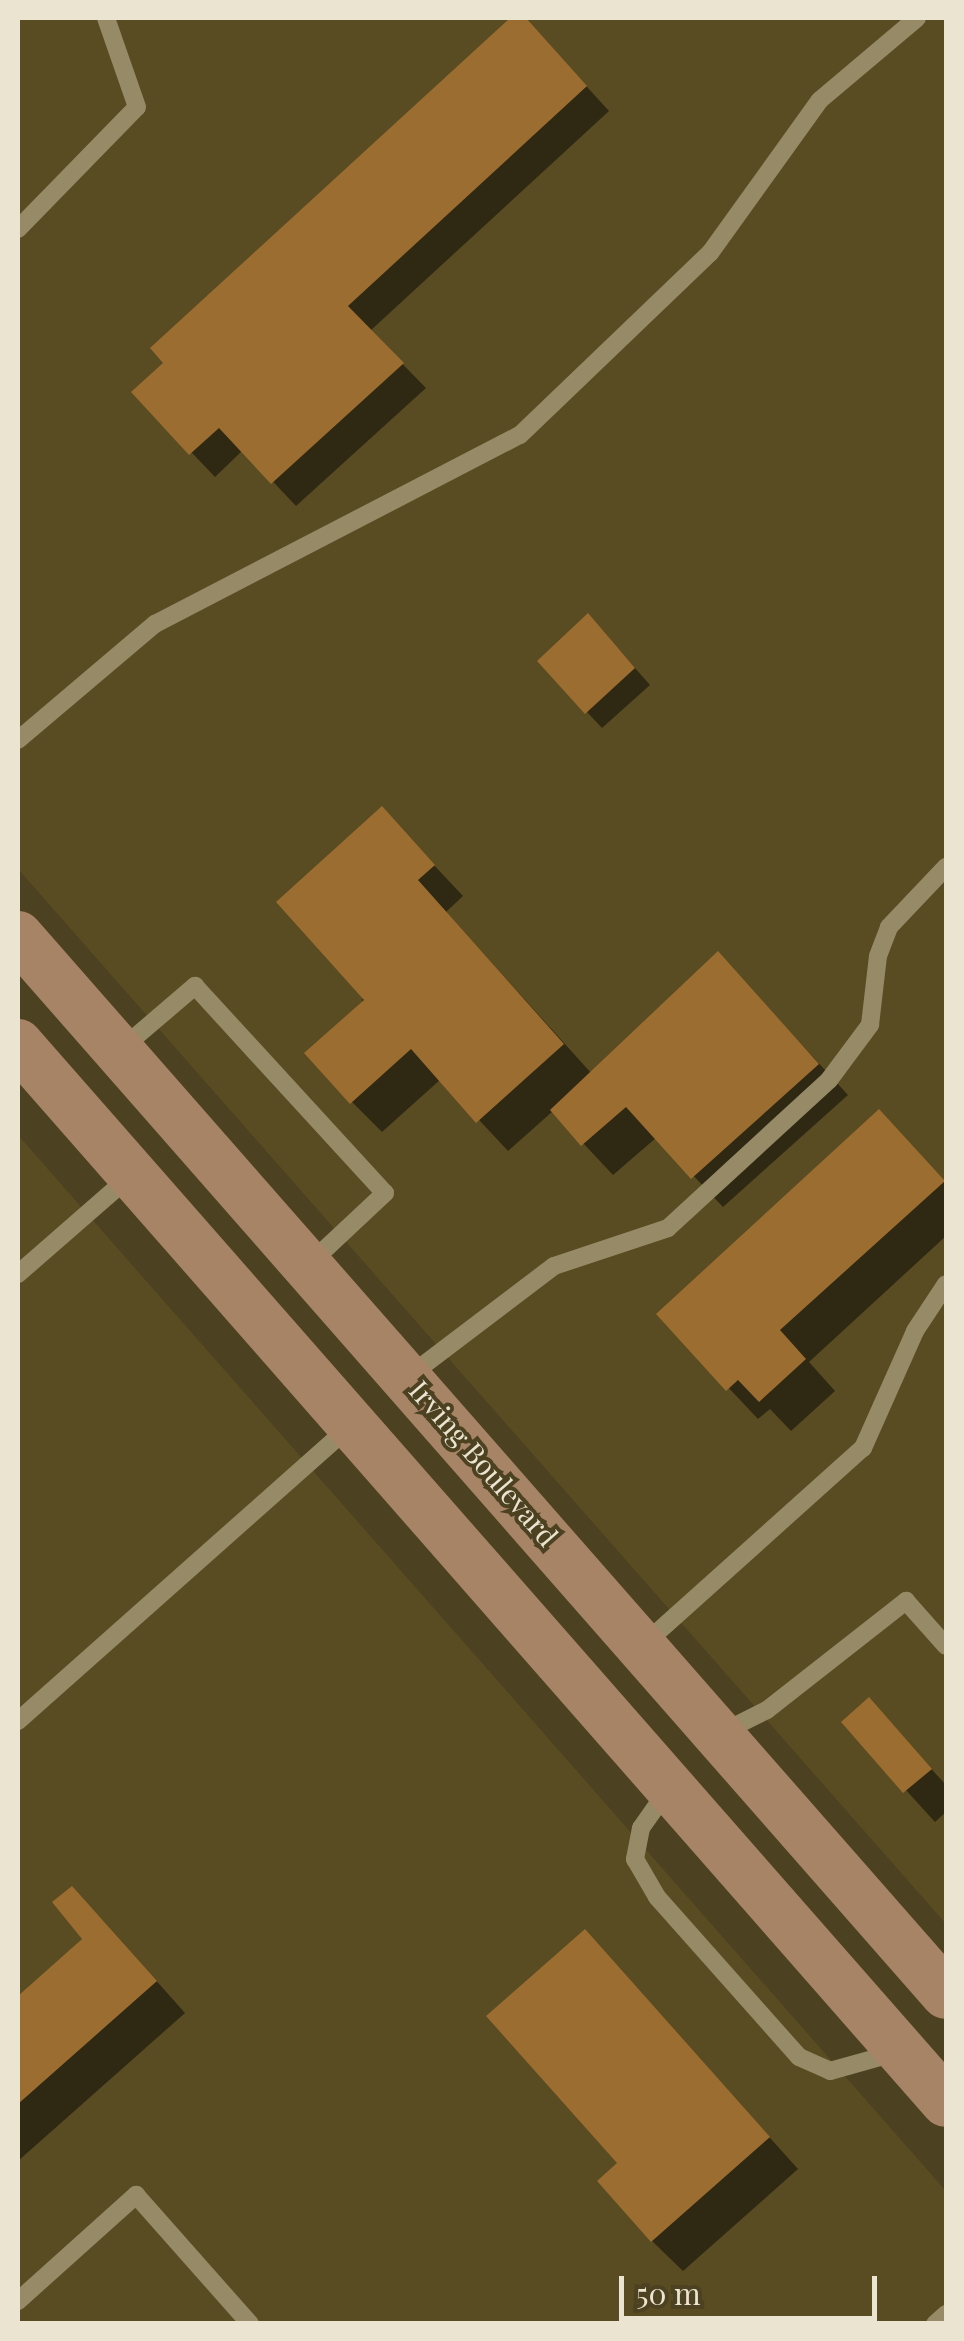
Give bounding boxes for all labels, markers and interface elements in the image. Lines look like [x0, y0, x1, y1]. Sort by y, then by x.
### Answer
street label: Irving Boulevard [403, 1373, 565, 1553]
scale bar [624, 2256, 882, 2318]
text: 50 m [636, 2273, 701, 2313]

